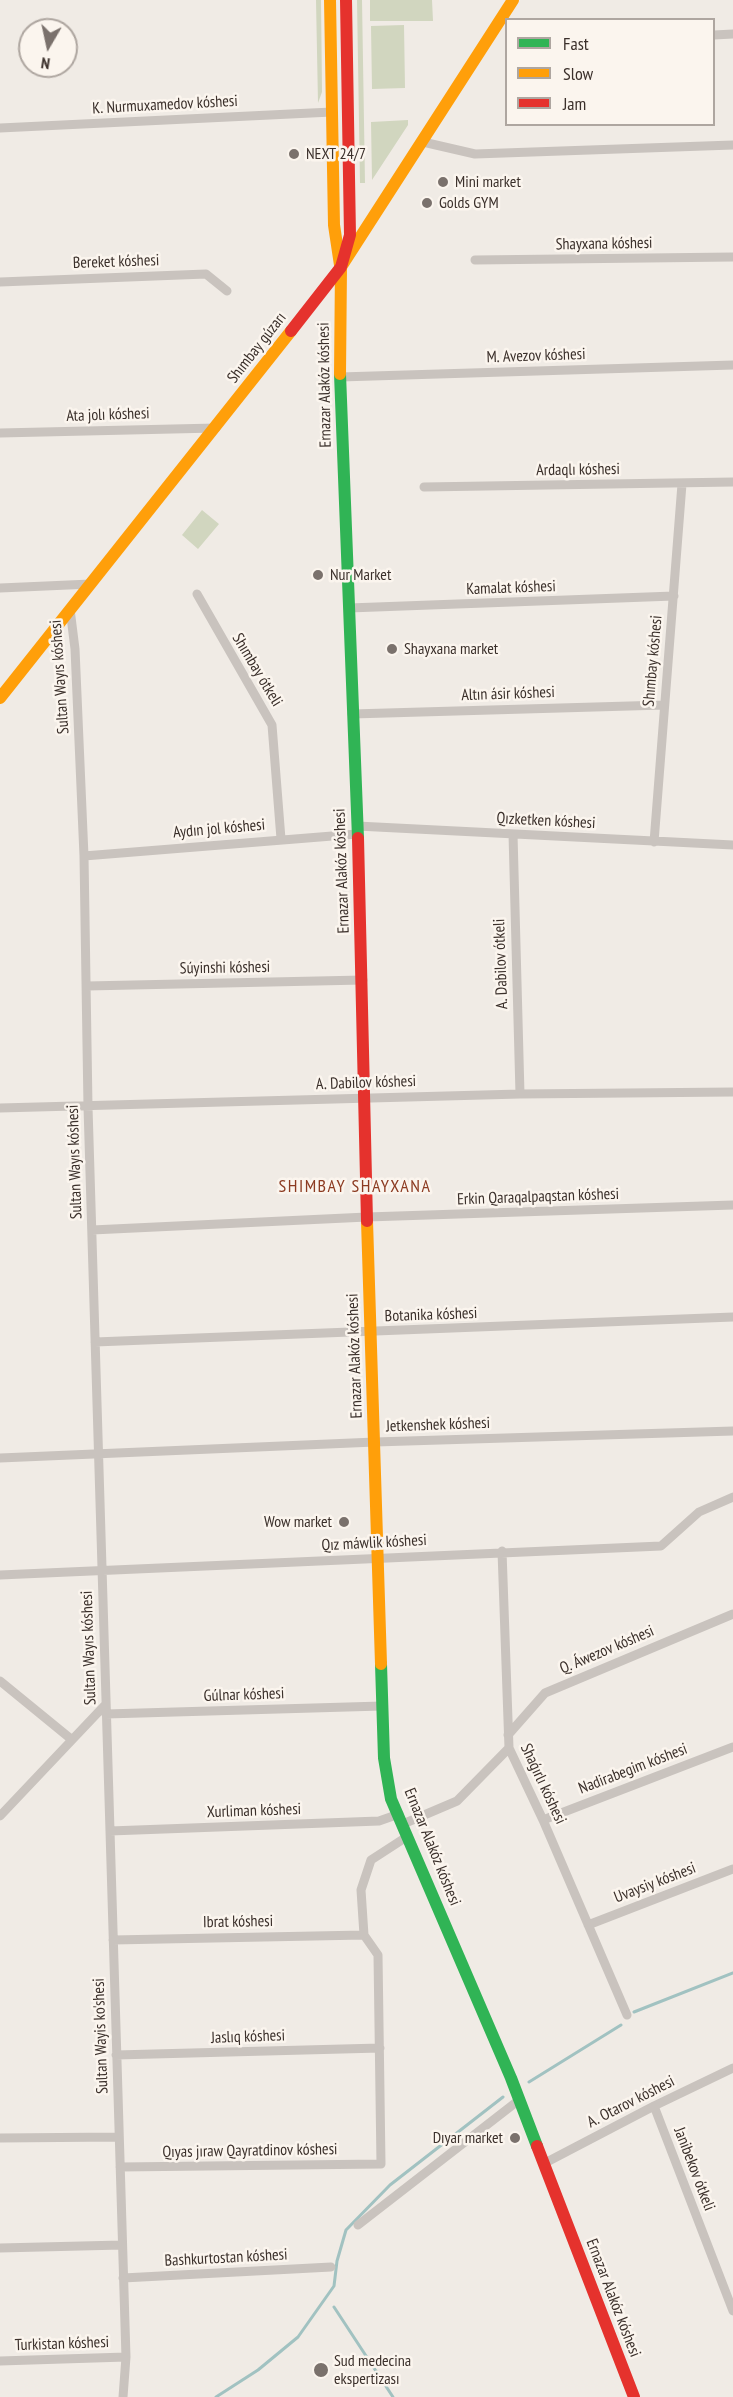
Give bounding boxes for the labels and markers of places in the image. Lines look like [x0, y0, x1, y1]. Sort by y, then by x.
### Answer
place label: NEXT 24/7 [306, 144, 366, 164]
marker: NEXT 24/7 [287, 147, 301, 161]
place label: Mini market [455, 172, 521, 192]
marker: Mini market [436, 175, 450, 189]
place label: Golds GYM [439, 193, 499, 213]
marker: Golds GYM [420, 196, 434, 210]
place label: Nur Market [330, 565, 391, 585]
marker: Nur Market [311, 568, 325, 582]
place label: Shayxana market [404, 639, 498, 659]
marker: Shayxana market [385, 642, 399, 656]
place label: Wow market [264, 1512, 332, 1532]
marker: Wow market [337, 1515, 351, 1529]
place label: Dıyar market [433, 2128, 503, 2148]
marker: Dıyar market [508, 2131, 522, 2145]
place label: Sud medecina ekspertizası [334, 2351, 411, 2389]
marker: Sud medecina ekspertizası [312, 2361, 330, 2379]

